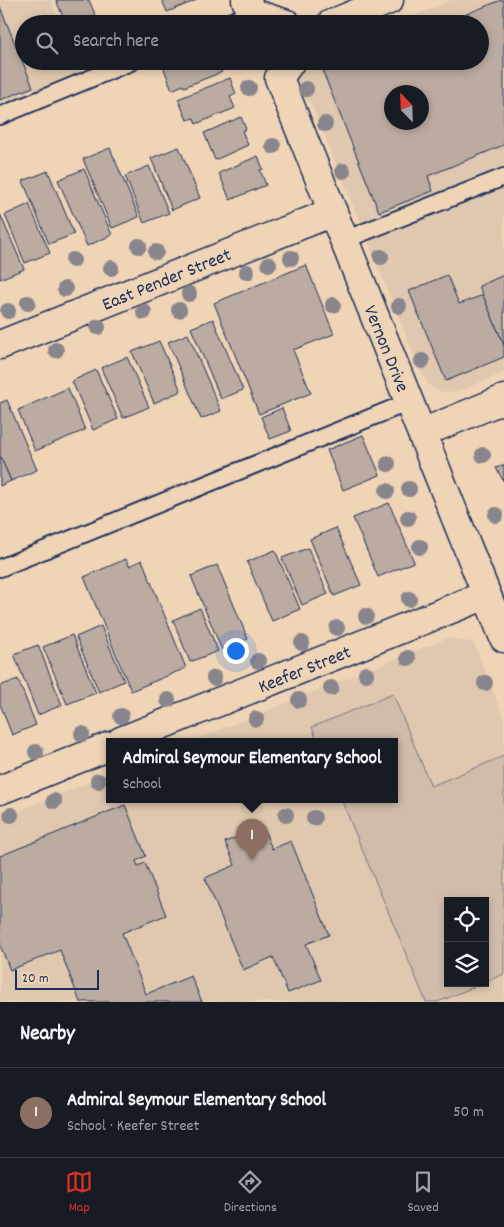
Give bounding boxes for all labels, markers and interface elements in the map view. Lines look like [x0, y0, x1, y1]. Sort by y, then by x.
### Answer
search box [15, 15, 489, 70]
icon: search [33, 29, 61, 57]
text: Search here [73, 29, 159, 56]
north arrow [384, 85, 429, 130]
street label: East Pender Street [99, 243, 236, 320]
street label: Vernon Drive [355, 302, 414, 397]
your location [223, 638, 249, 664]
street label: Keefer Street [255, 640, 356, 702]
popup [106, 738, 398, 803]
text: Admiral Seymour Elementary School [122, 746, 382, 773]
text: School [122, 773, 161, 796]
pin: 1 [236, 819, 268, 860]
map controls [444, 897, 489, 987]
button: locate [444, 897, 489, 942]
button: layers [444, 942, 489, 987]
scale bar [15, 967, 99, 990]
text: 20 m [22, 969, 49, 989]
text: Nearby [20, 1020, 75, 1050]
text: Admiral Seymour Elementary School [67, 1088, 326, 1115]
text: 1 [34, 1101, 38, 1124]
text: 50 m [453, 1101, 484, 1124]
text: School · Keefer Street [67, 1115, 199, 1138]
tab: Map [65, 1168, 93, 1218]
tab: Directions [224, 1168, 277, 1218]
tab: Saved [407, 1168, 439, 1218]

